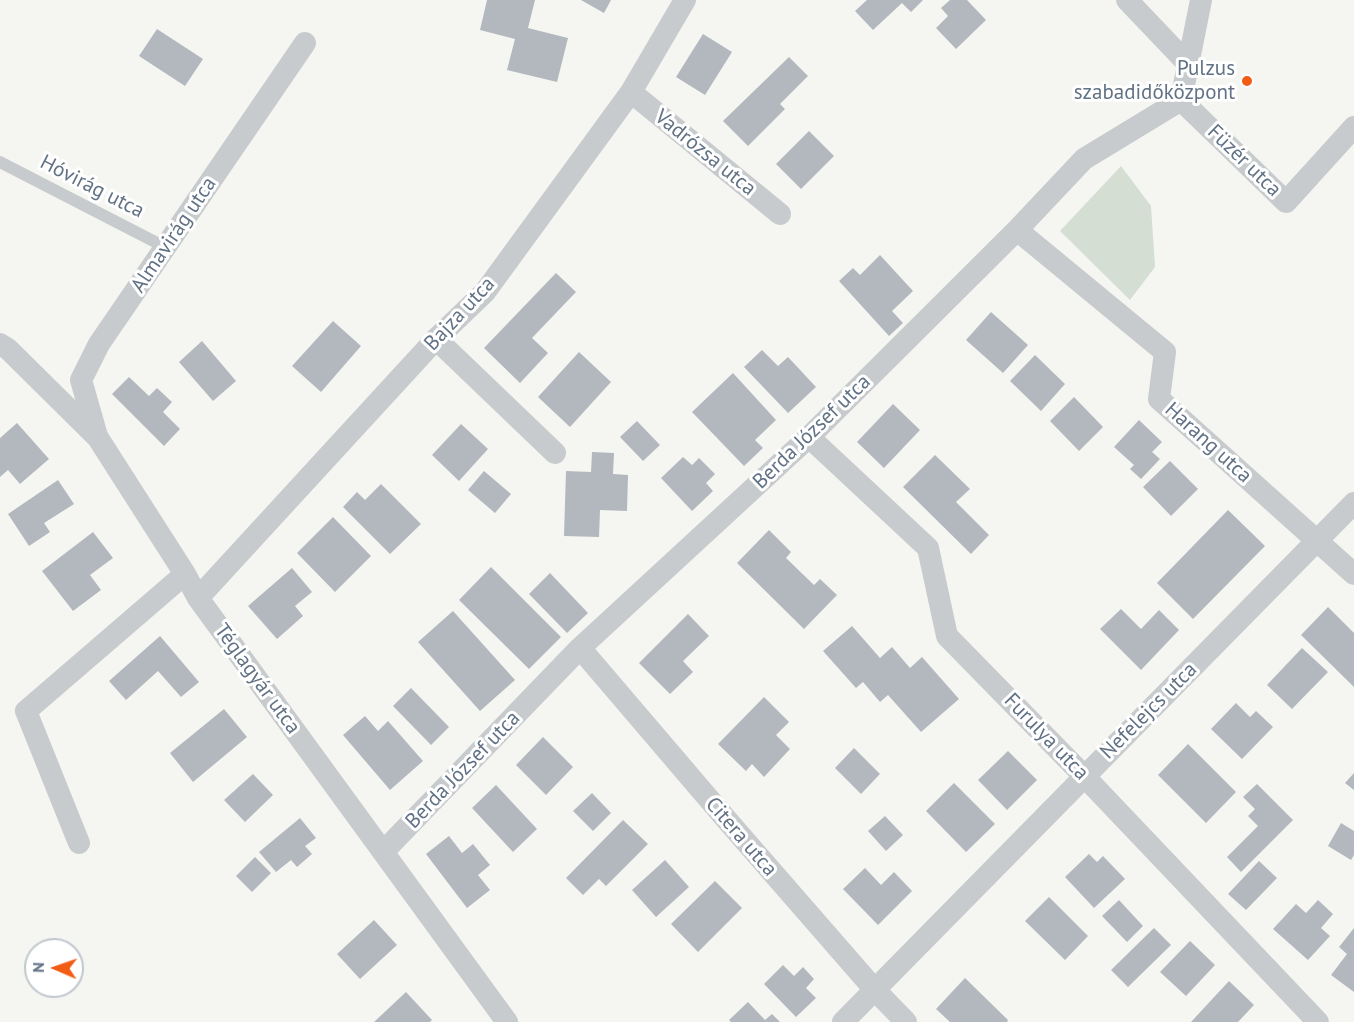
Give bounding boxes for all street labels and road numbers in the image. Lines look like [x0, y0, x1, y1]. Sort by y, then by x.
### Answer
street label: Vadrózsa utca [649, 105, 761, 201]
street label: Füzér utca [1202, 120, 1286, 202]
street label: Hóvirág utca [36, 150, 148, 224]
street label: Almavirág utca [126, 172, 222, 298]
street label: Bajza utca [419, 272, 501, 356]
street label: Berda József utca [748, 370, 876, 494]
street label: Harang utca [1159, 397, 1257, 489]
street label: Téglagyár utca [209, 619, 305, 739]
street label: Nefelejcs utca [1095, 657, 1203, 765]
street label: Furulya utca [998, 688, 1094, 786]
street label: Berda József utca [401, 706, 525, 834]
street label: Citera utca [700, 792, 782, 882]

